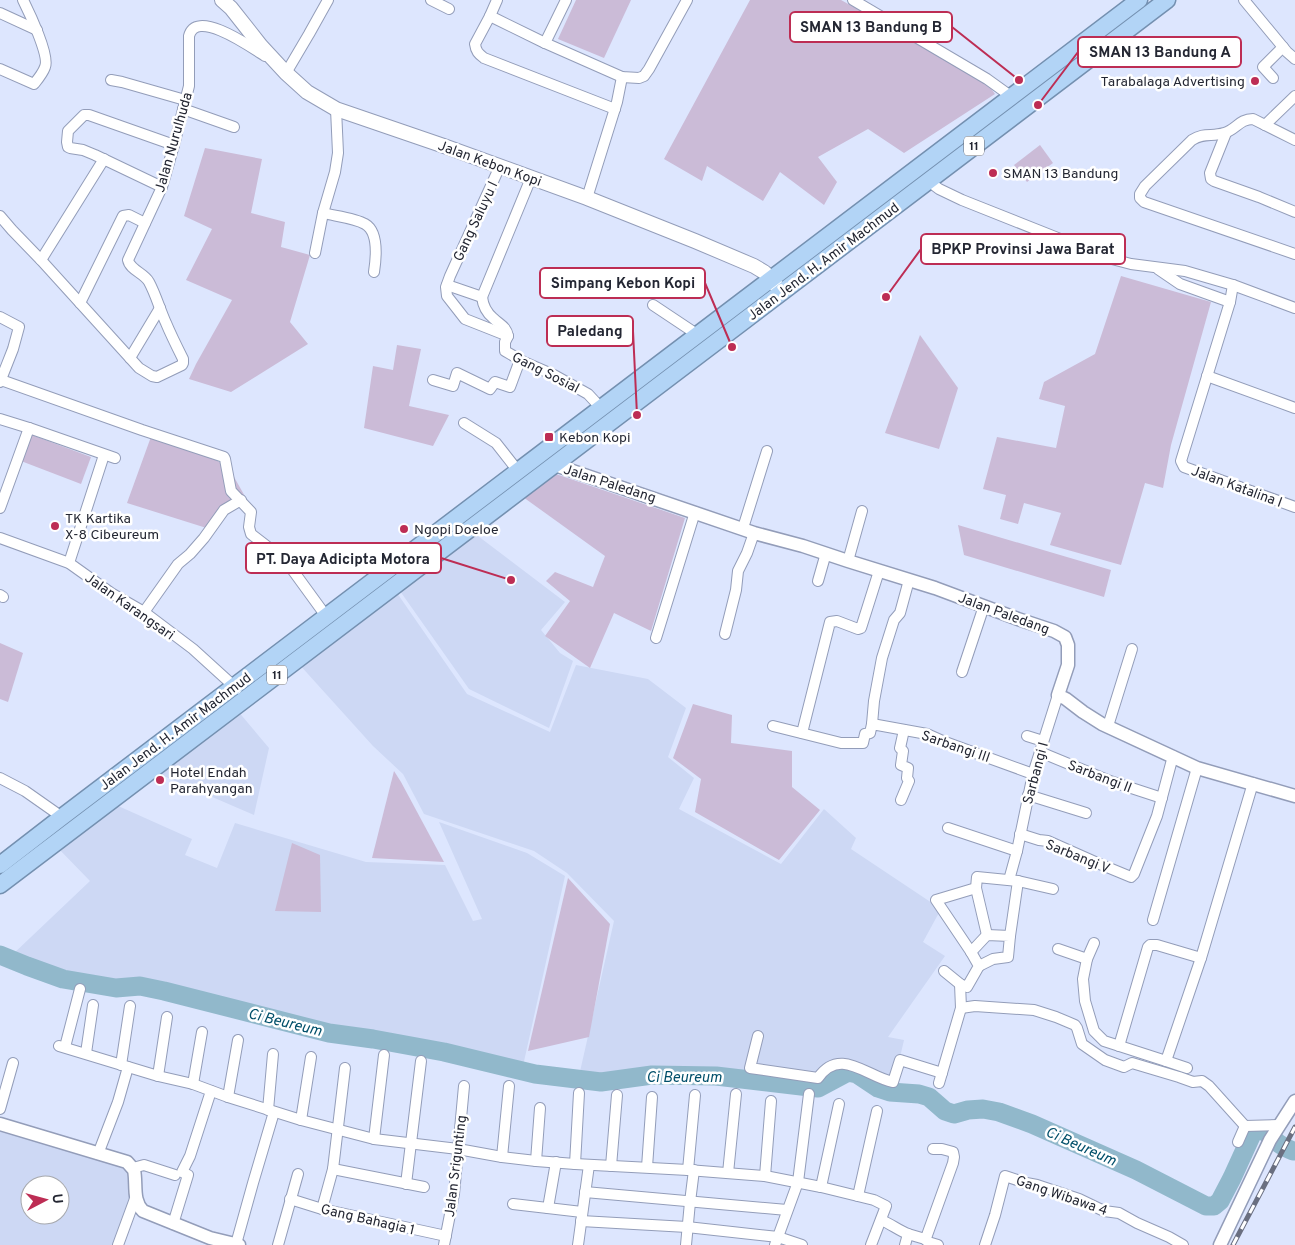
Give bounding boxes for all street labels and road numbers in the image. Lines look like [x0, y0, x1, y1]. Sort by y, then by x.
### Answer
street label: Jalan Nurulhuda [152, 91, 197, 194]
road number: 11 [964, 136, 984, 156]
street label: Jalan Kebon Kopi [435, 138, 544, 191]
street label: Gang Saluyu I [450, 179, 502, 264]
street label: Jalan Jend. H. Amir Machmud [745, 200, 903, 325]
street label: Gang Sosial [509, 349, 582, 398]
street label: Jalan Paledang [561, 461, 658, 507]
street label: Jalan Katalina I [1189, 463, 1284, 512]
street label: Jalan Karangsari [81, 570, 177, 644]
street label: Jalan Paledang [955, 590, 1052, 639]
road number: 11 [267, 666, 287, 684]
street label: Jalan Jend. H. Amir Machmud [97, 670, 255, 795]
street label: Sarbangi III [919, 728, 992, 767]
street label: Sarbangi I [1020, 740, 1053, 806]
street label: Sarbangi II [1065, 757, 1134, 797]
street label: Sarbangi V [1043, 837, 1112, 878]
street label: Jalan Srigunting [442, 1114, 471, 1218]
street label: Gang Wibawa 4 [1013, 1173, 1110, 1220]
street label: Gang Bahagia 1 [319, 1201, 416, 1240]

